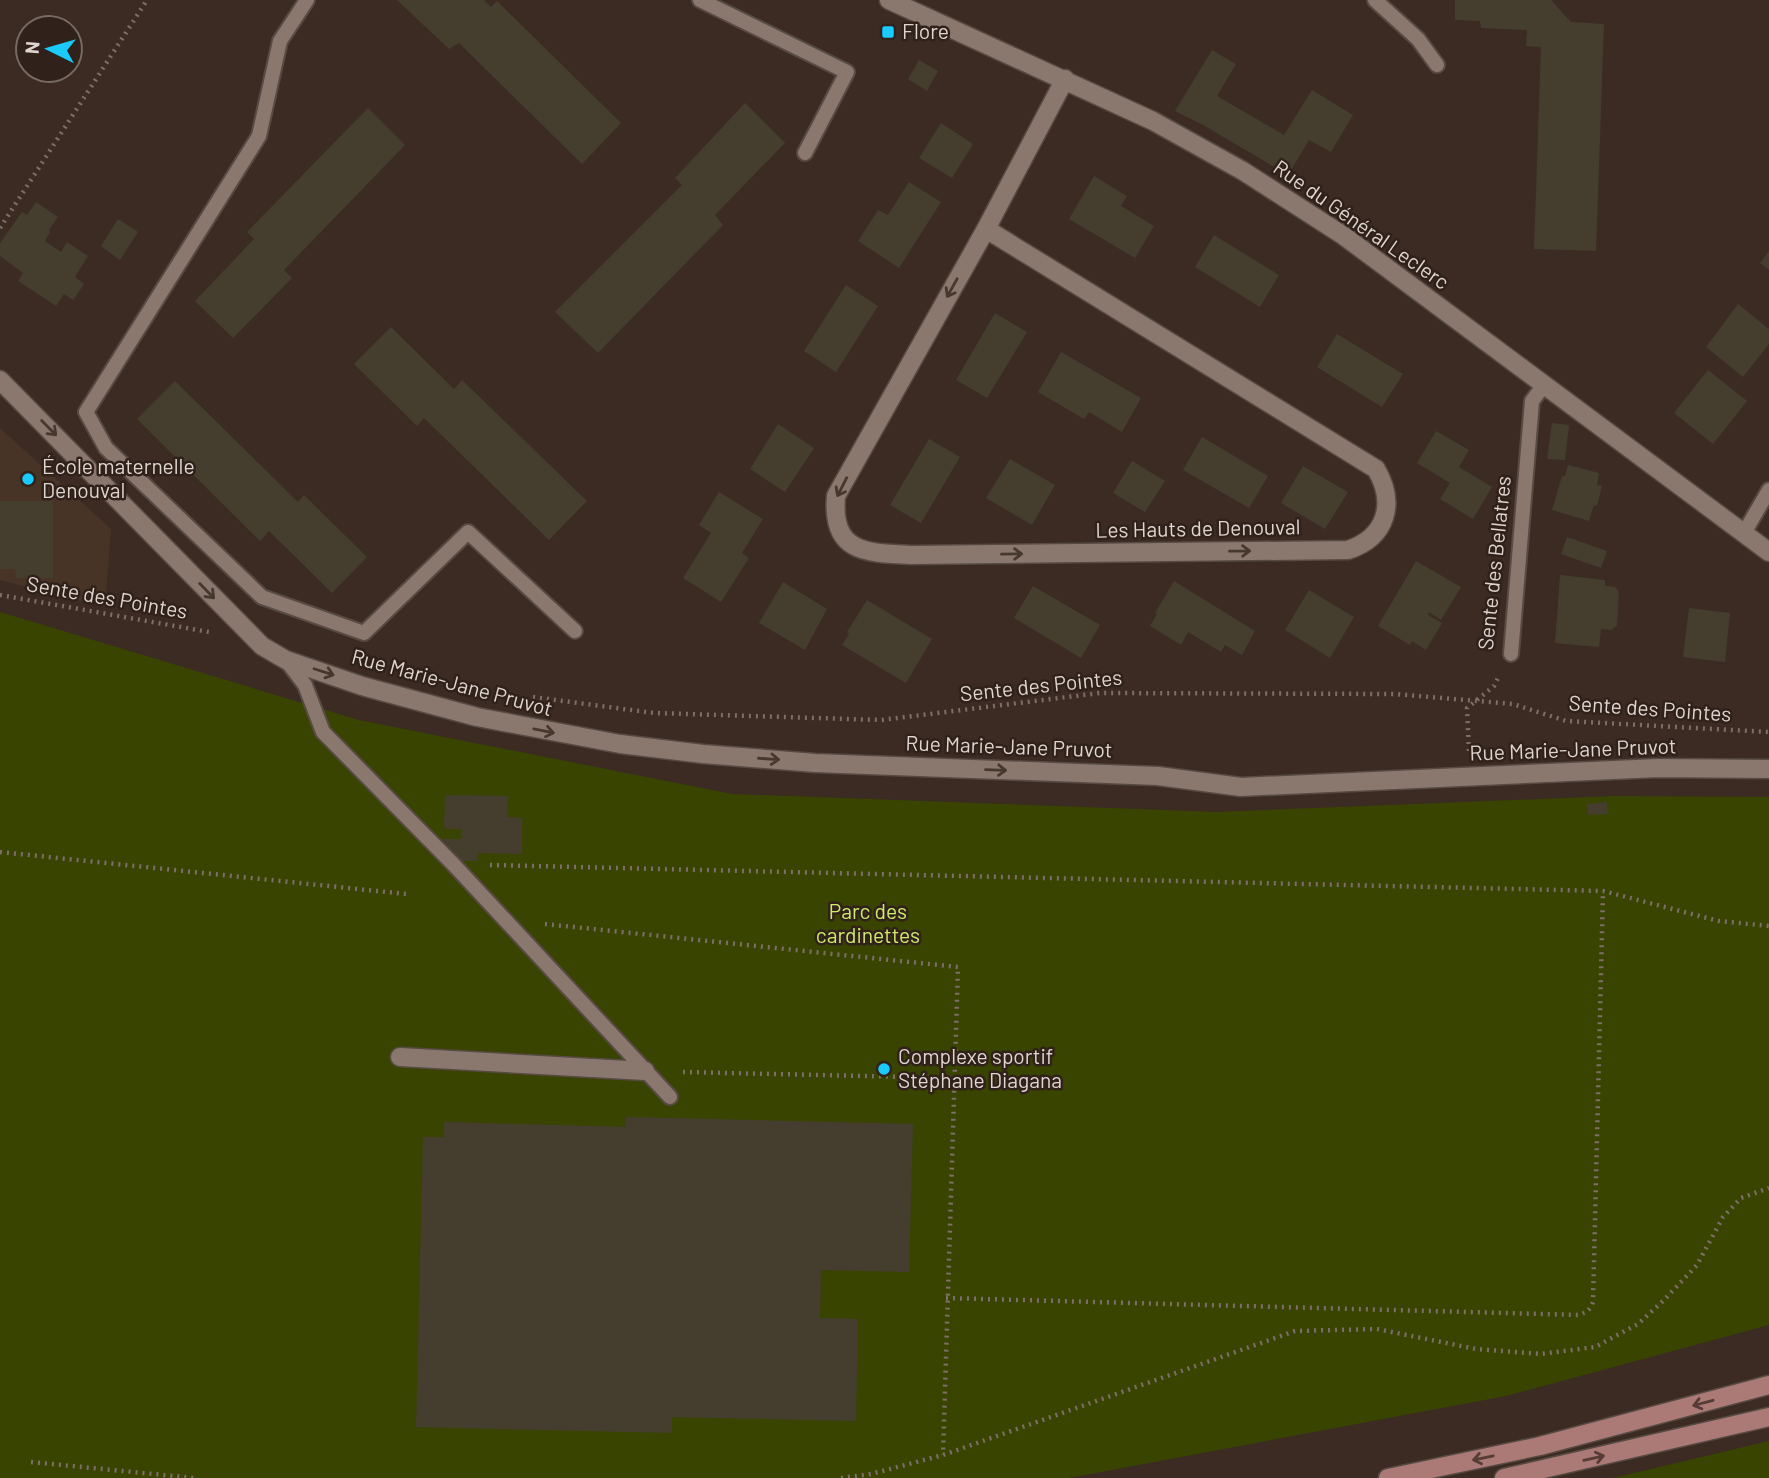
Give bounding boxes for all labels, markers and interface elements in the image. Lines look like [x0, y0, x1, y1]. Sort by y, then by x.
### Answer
north arrow [14, 14, 84, 84]
place label: Flore [902, 18, 949, 43]
marker: Flore [880, 24, 896, 40]
text: N [20, 40, 44, 55]
street label: Rue du Général Leclerc [1269, 154, 1455, 294]
one-way arrow [945, 278, 959, 298]
one-way arrow [40, 419, 57, 436]
place label: École maternelle Denouval [42, 453, 195, 502]
marker: École maternelle Denouval [20, 471, 36, 487]
street label: Sente des Bellatres [1472, 474, 1515, 651]
one-way arrow [834, 476, 848, 497]
street label: Les Hauts de Denouval [1095, 513, 1301, 542]
one-way arrow [1228, 545, 1251, 558]
one-way arrow [1000, 547, 1023, 561]
street label: Sente des Pointes [25, 570, 190, 623]
one-way arrow [199, 582, 216, 599]
street label: Rue Marie-Jane Pruvot [349, 643, 556, 720]
street label: Sente des Pointes [959, 664, 1123, 705]
one-way arrow [313, 666, 335, 679]
street label: Sente des Pointes [1568, 689, 1732, 726]
one-way arrow [532, 725, 555, 738]
street label: Rue Marie-Jane Pruvot [905, 729, 1113, 762]
street label: Rue Marie-Jane Pruvot [1469, 732, 1677, 765]
one-way arrow [757, 753, 780, 766]
one-way arrow [985, 763, 1008, 776]
park label: Parc des cardinettes [816, 898, 920, 947]
place label: Complexe sportif Stéphane Diagana [898, 1043, 1062, 1092]
marker: Complexe sportif Stéphane Diagana [876, 1061, 892, 1077]
one-way arrow [1693, 1398, 1715, 1411]
one-way arrow [1582, 1450, 1605, 1464]
one-way arrow [1472, 1452, 1495, 1466]

